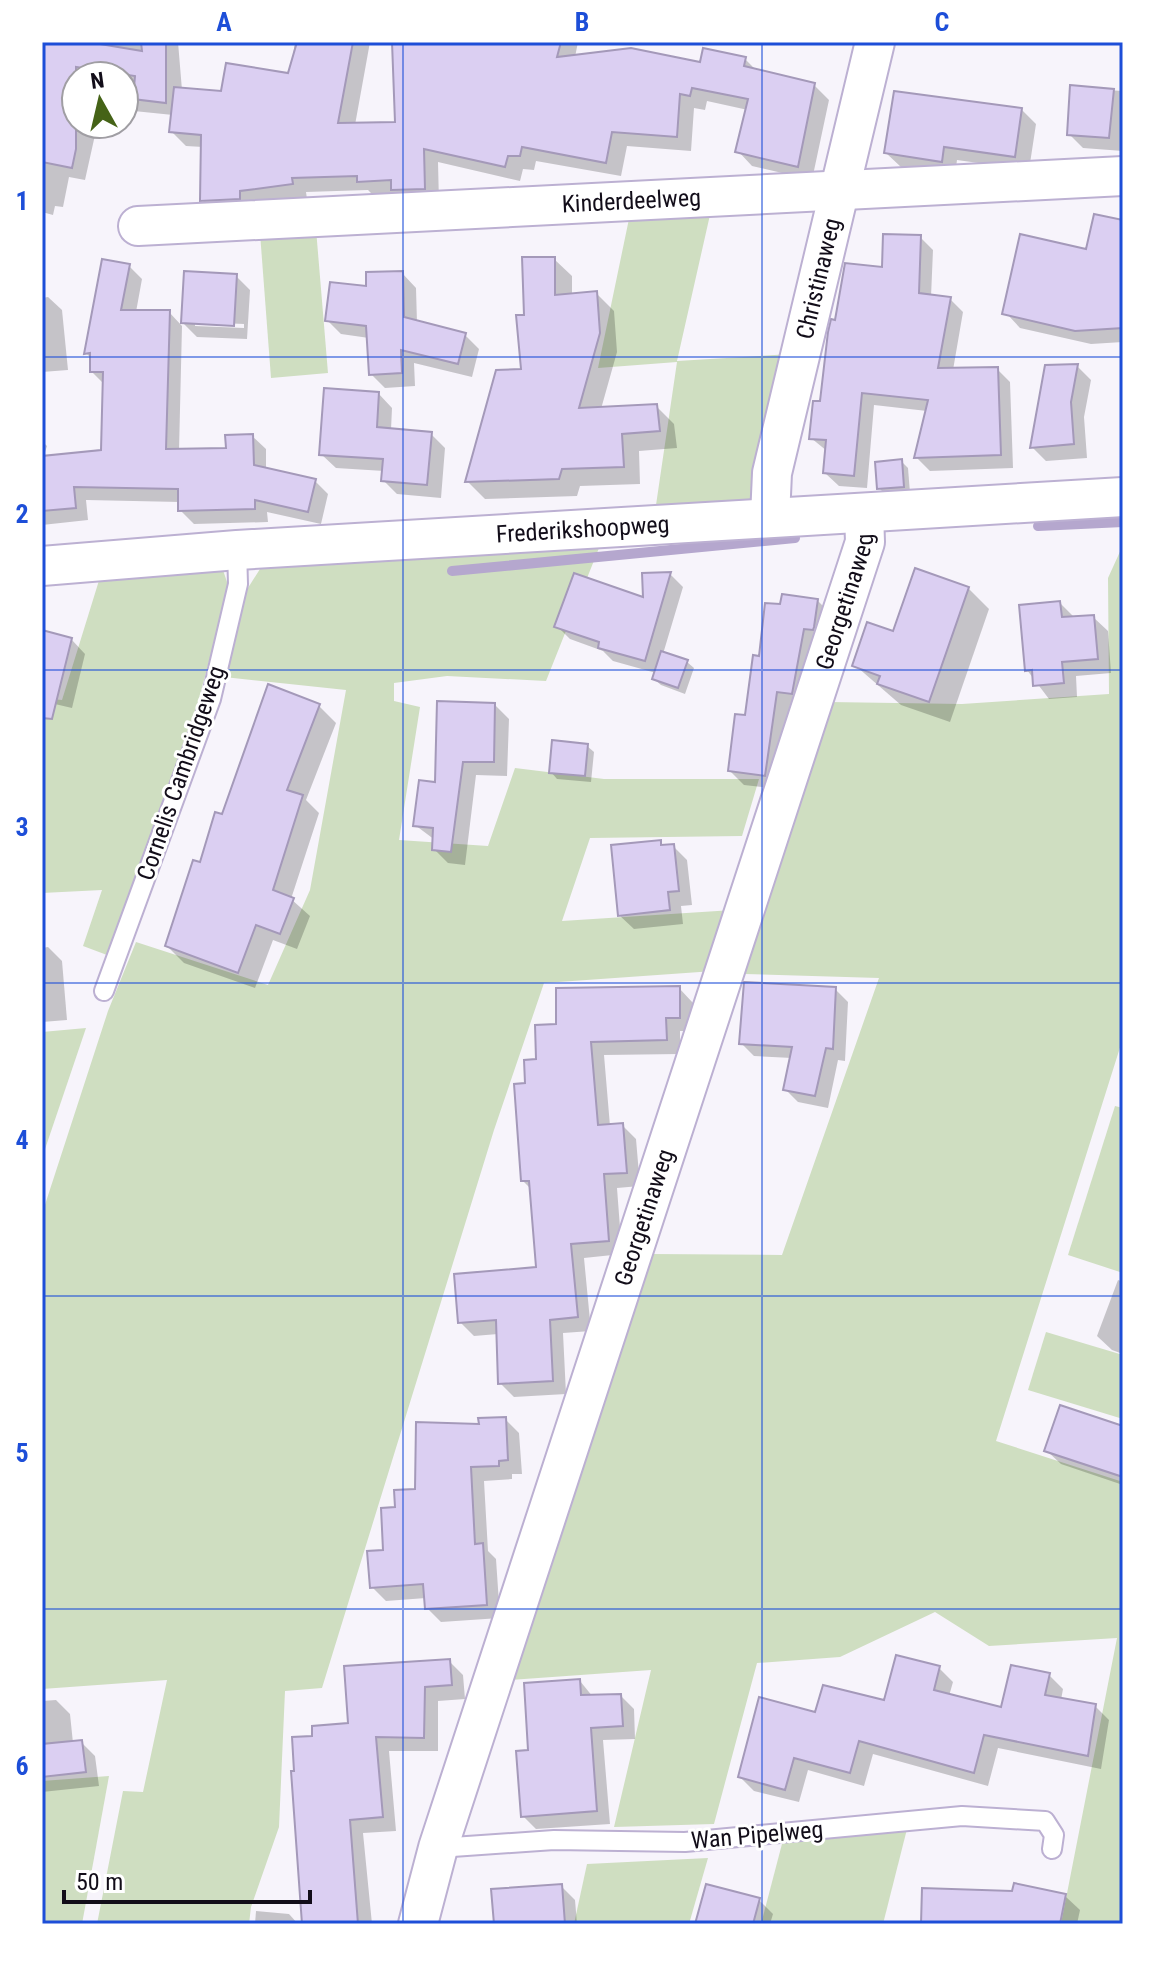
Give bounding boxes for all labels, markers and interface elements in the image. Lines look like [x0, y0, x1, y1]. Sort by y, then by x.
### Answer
text: A [216, 7, 232, 37]
text: B [575, 7, 589, 37]
text: C [935, 7, 950, 37]
north arrow [60, 60, 140, 140]
text: N [89, 67, 106, 94]
street label: Kinderdeelweg [561, 183, 702, 218]
text: 1 [15, 186, 29, 216]
street label: Christinaweg [791, 215, 846, 342]
text: 2 [15, 499, 29, 529]
street label: Frederikshoopweg [495, 510, 670, 548]
street label: Georgetinaweg [810, 533, 879, 673]
street label: Cornelis Cambridgeweg [131, 662, 231, 884]
text: 3 [15, 812, 29, 842]
text: 4 [15, 1125, 29, 1155]
street label: Georgetinaweg [609, 1146, 680, 1289]
text: 5 [15, 1438, 29, 1468]
text: 6 [15, 1751, 29, 1781]
street label: Wan Pipelweg [690, 1815, 824, 1855]
scale bar [64, 1854, 310, 1904]
text: 50 m [76, 1868, 123, 1896]

